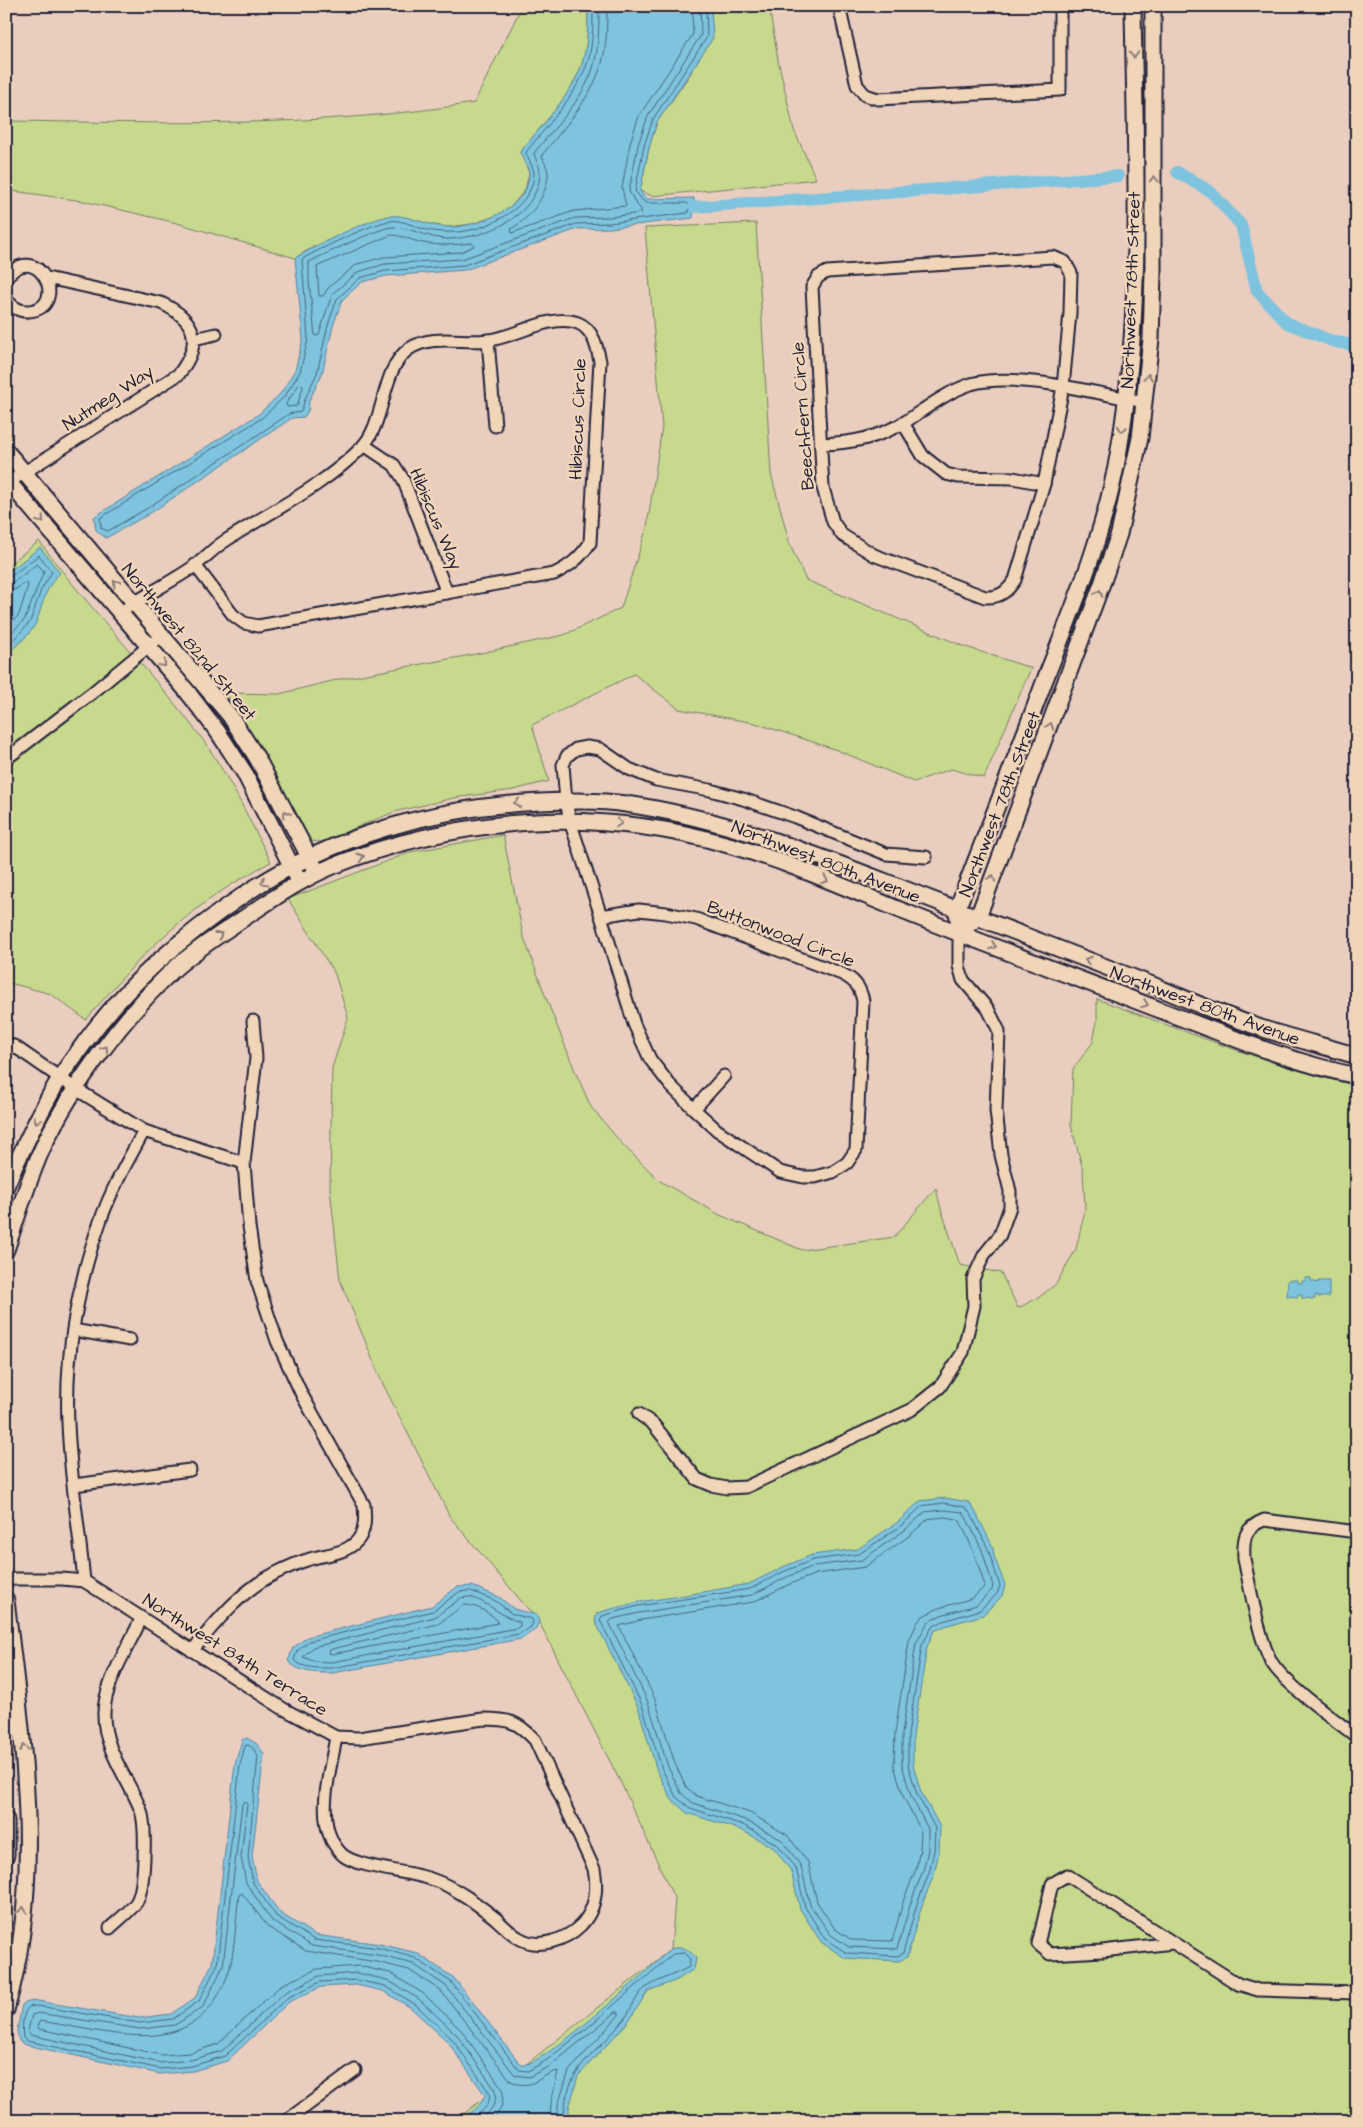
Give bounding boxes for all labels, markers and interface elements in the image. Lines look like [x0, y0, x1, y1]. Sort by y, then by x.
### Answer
one-way arrow [1129, 52, 1139, 59]
one-way arrow [1149, 175, 1159, 182]
street label: Northwest 78th Street [1115, 190, 1147, 389]
street label: Beechfern Circle [785, 341, 821, 491]
street label: Hibiscus Circle [563, 358, 593, 480]
street label: Nutmeg Way [58, 359, 159, 438]
one-way arrow [1142, 373, 1153, 381]
one-way arrow [1118, 424, 1128, 433]
street label: Hibiscus Way [402, 464, 469, 574]
one-way arrow [35, 514, 44, 523]
street label: Northwest 82nd Street [116, 558, 263, 727]
one-way arrow [113, 579, 122, 588]
one-way arrow [1093, 589, 1103, 598]
one-way arrow [157, 658, 166, 667]
street label: Northwest 78th Street [953, 707, 1047, 900]
one-way arrow [1044, 722, 1054, 731]
one-way arrow [513, 798, 521, 809]
one-way arrow [282, 810, 292, 819]
street label: Northwest 80th Avenue [728, 814, 924, 910]
one-way arrow [615, 817, 623, 828]
one-way arrow [356, 852, 364, 862]
one-way arrow [821, 874, 829, 884]
one-way arrow [986, 874, 996, 883]
one-way arrow [261, 876, 270, 886]
street label: Buttonwood Circle [704, 894, 859, 974]
one-way arrow [213, 932, 223, 941]
one-way arrow [988, 940, 997, 950]
one-way arrow [1084, 956, 1092, 966]
street label: Northwest 80th Avenue [1107, 960, 1304, 1052]
one-way arrow [1140, 998, 1148, 1008]
one-way arrow [99, 1045, 108, 1055]
one-way arrow [33, 1114, 43, 1123]
street label: Northwest 84th Terrace [138, 1588, 332, 1722]
one-way arrow [19, 1744, 30, 1752]
one-way arrow [18, 1906, 28, 1914]

